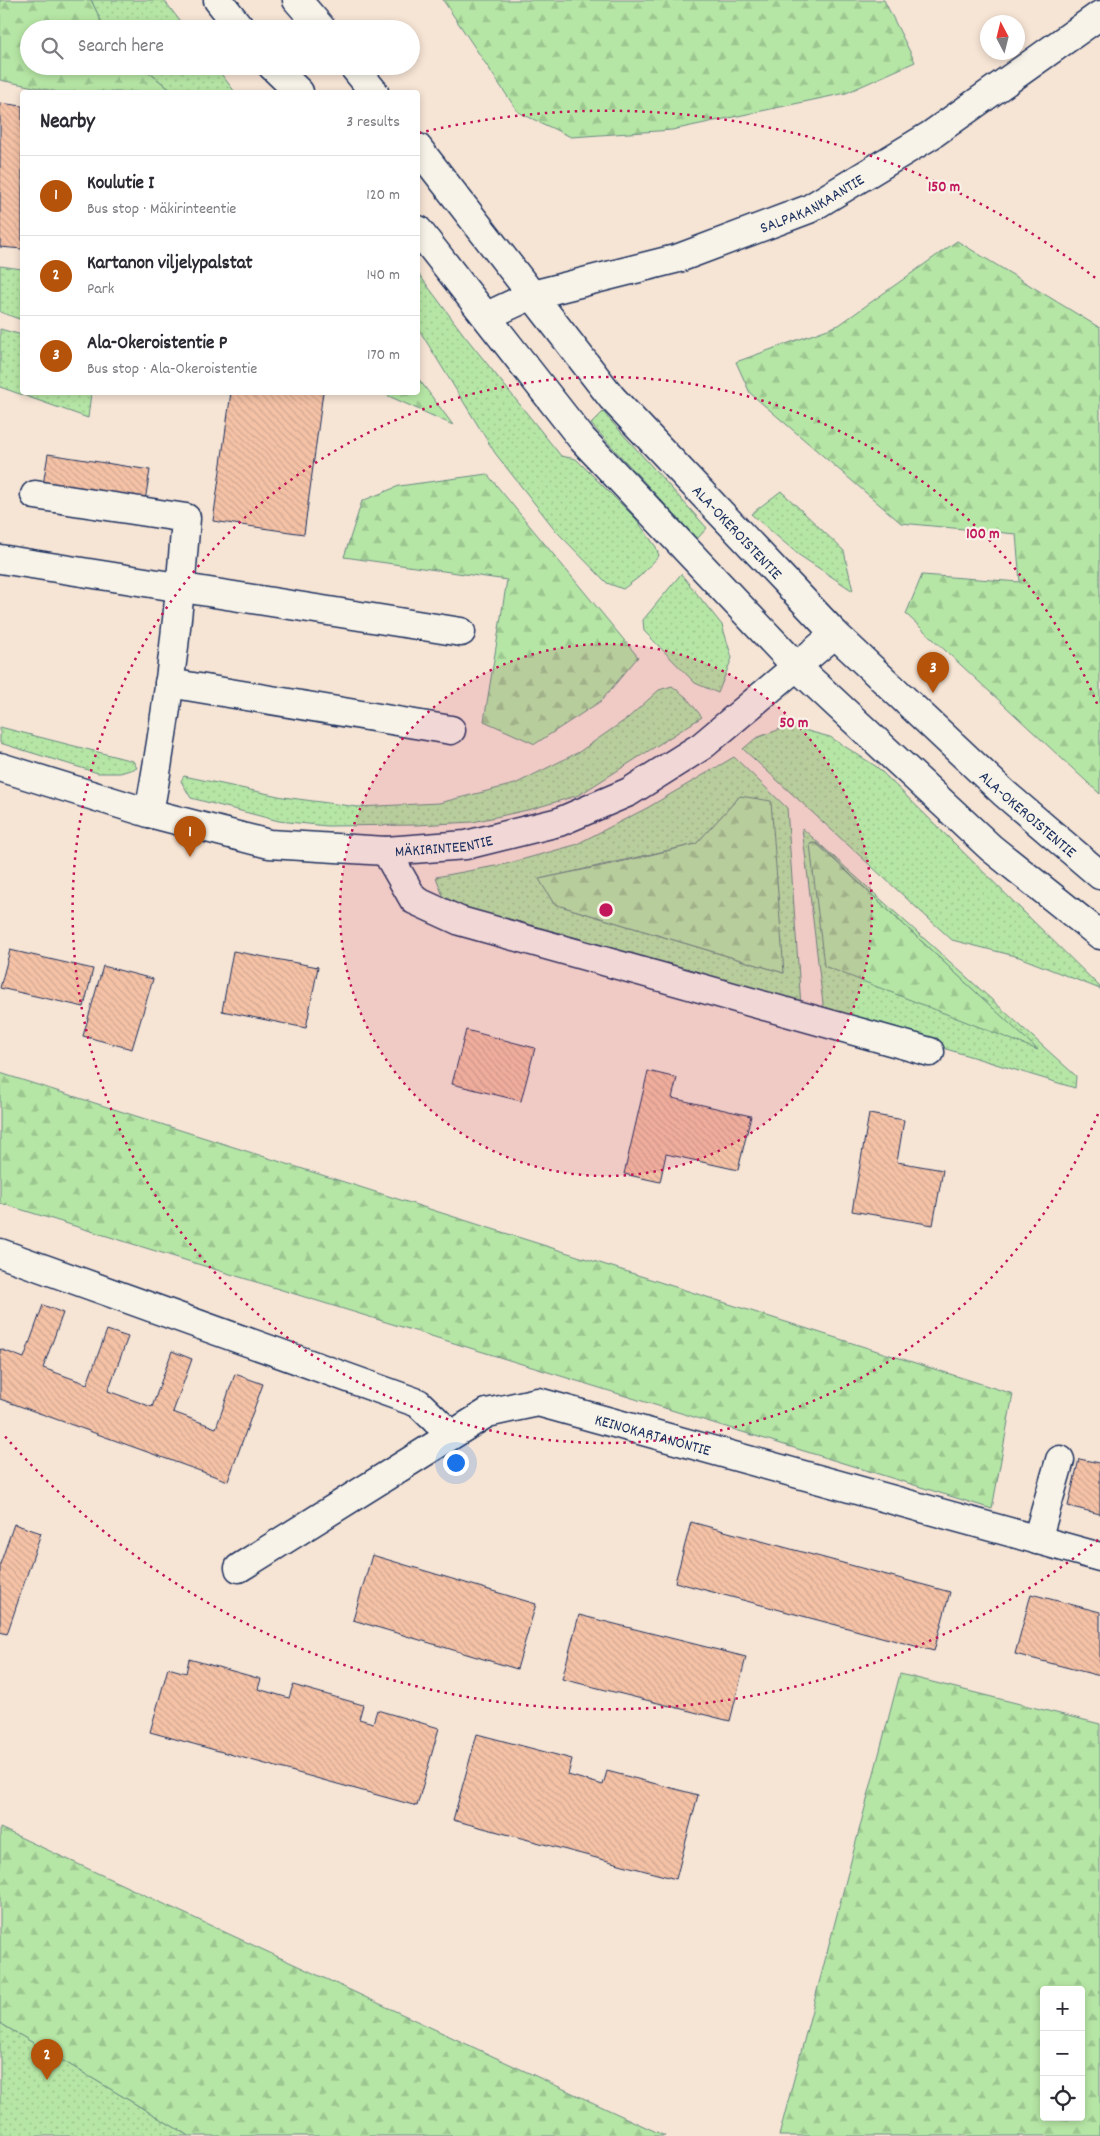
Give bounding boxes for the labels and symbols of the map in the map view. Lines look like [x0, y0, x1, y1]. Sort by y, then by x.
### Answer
north arrow [980, 15, 1025, 60]
street label: SALPAKANKAANTIE [757, 169, 870, 240]
text: 150 m [928, 177, 960, 199]
street label: ALA-OKEROISTENTIE [686, 481, 787, 586]
text: 100 m [966, 524, 1000, 546]
pin: 3 [917, 652, 949, 693]
text: 50 m [780, 713, 808, 735]
street label: ALA-OKEROISTENTIE [973, 766, 1081, 865]
pin: 1 [174, 816, 206, 857]
street label: MÄKIRINTEENTIE [394, 830, 496, 864]
centre of rings [597, 901, 615, 919]
street label: KEINOKARTANONTIE [592, 1409, 714, 1463]
your location [443, 1450, 469, 1476]
pin: 2 [31, 2039, 63, 2080]

